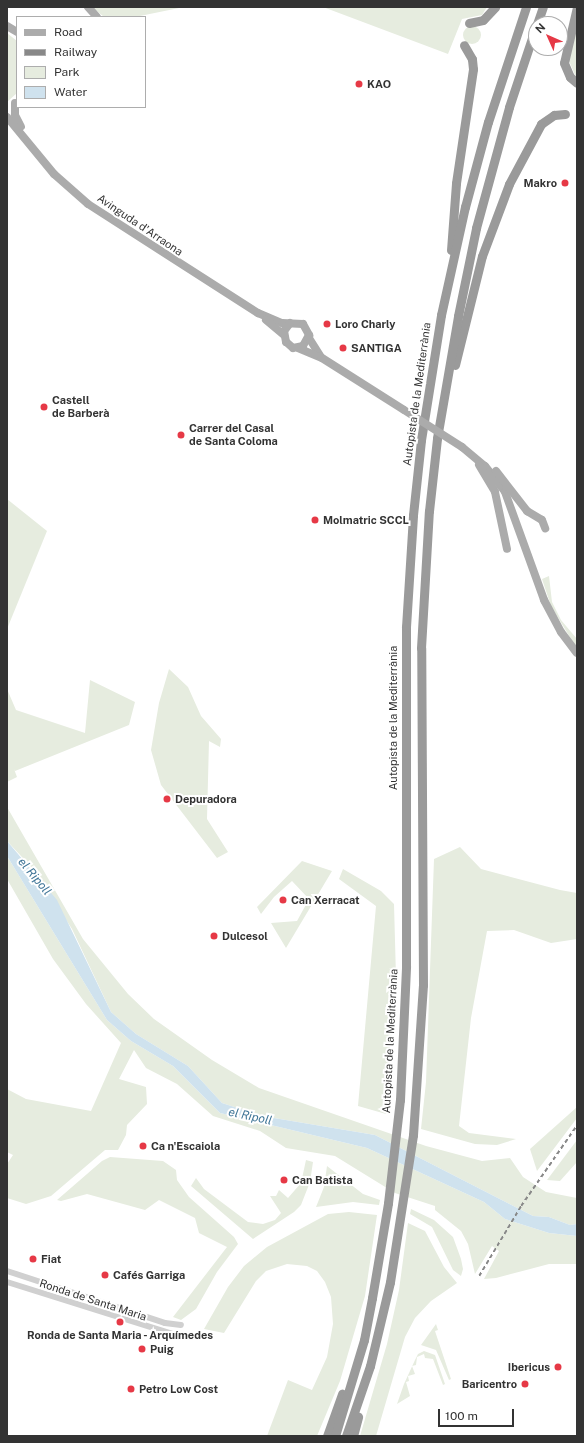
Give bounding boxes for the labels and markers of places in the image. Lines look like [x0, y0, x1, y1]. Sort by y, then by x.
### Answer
place label: KAO [367, 77, 391, 91]
marker: KAO [354, 79, 364, 89]
place label: Makro [523, 176, 557, 190]
marker: Makro [560, 178, 570, 188]
place label: Loro Charly [335, 317, 396, 331]
marker: Loro Charly [322, 319, 332, 329]
place label: SANTIGA [351, 341, 402, 355]
marker: SANTIGA [338, 343, 348, 353]
place label: Castell de Barberà [52, 394, 109, 420]
marker: Castell de Barberà [39, 402, 49, 412]
place label: Carrer del Casal de Santa Coloma [189, 422, 278, 448]
marker: Carrer del Casal de Santa Coloma [176, 430, 186, 440]
place label: Molmatric SCCL [323, 513, 409, 527]
marker: Molmatric SCCL [310, 515, 320, 525]
place label: Depuradora [175, 792, 237, 806]
marker: Depuradora [162, 794, 172, 804]
place label: Can Xerracat [291, 893, 360, 907]
marker: Can Xerracat [278, 895, 288, 905]
place label: Dulcesol [222, 929, 268, 943]
marker: Dulcesol [209, 931, 219, 941]
place label: Ca n'Escaiola [151, 1139, 220, 1153]
marker: Ca n'Escaiola [138, 1141, 148, 1151]
place label: Can Batista [292, 1173, 353, 1187]
marker: Can Batista [279, 1175, 289, 1185]
place label: Fiat [41, 1252, 61, 1266]
marker: Fiat [28, 1254, 38, 1264]
place label: Cafés Garriga [113, 1268, 185, 1282]
marker: Cafés Garriga [100, 1270, 110, 1280]
marker: Ronda de Santa Maria - Arquímedes [115, 1317, 125, 1327]
place label: Ronda de Santa Maria - Arquímedes [26, 1328, 214, 1342]
place label: Puig [150, 1342, 174, 1356]
marker: Puig [137, 1344, 147, 1354]
place label: Ibericus [508, 1360, 550, 1374]
marker: Ibericus [553, 1362, 563, 1372]
place label: Baricentro [462, 1377, 517, 1391]
marker: Baricentro [520, 1379, 530, 1389]
place label: Petro Low Cost [139, 1382, 218, 1396]
marker: Petro Low Cost [126, 1384, 136, 1394]

